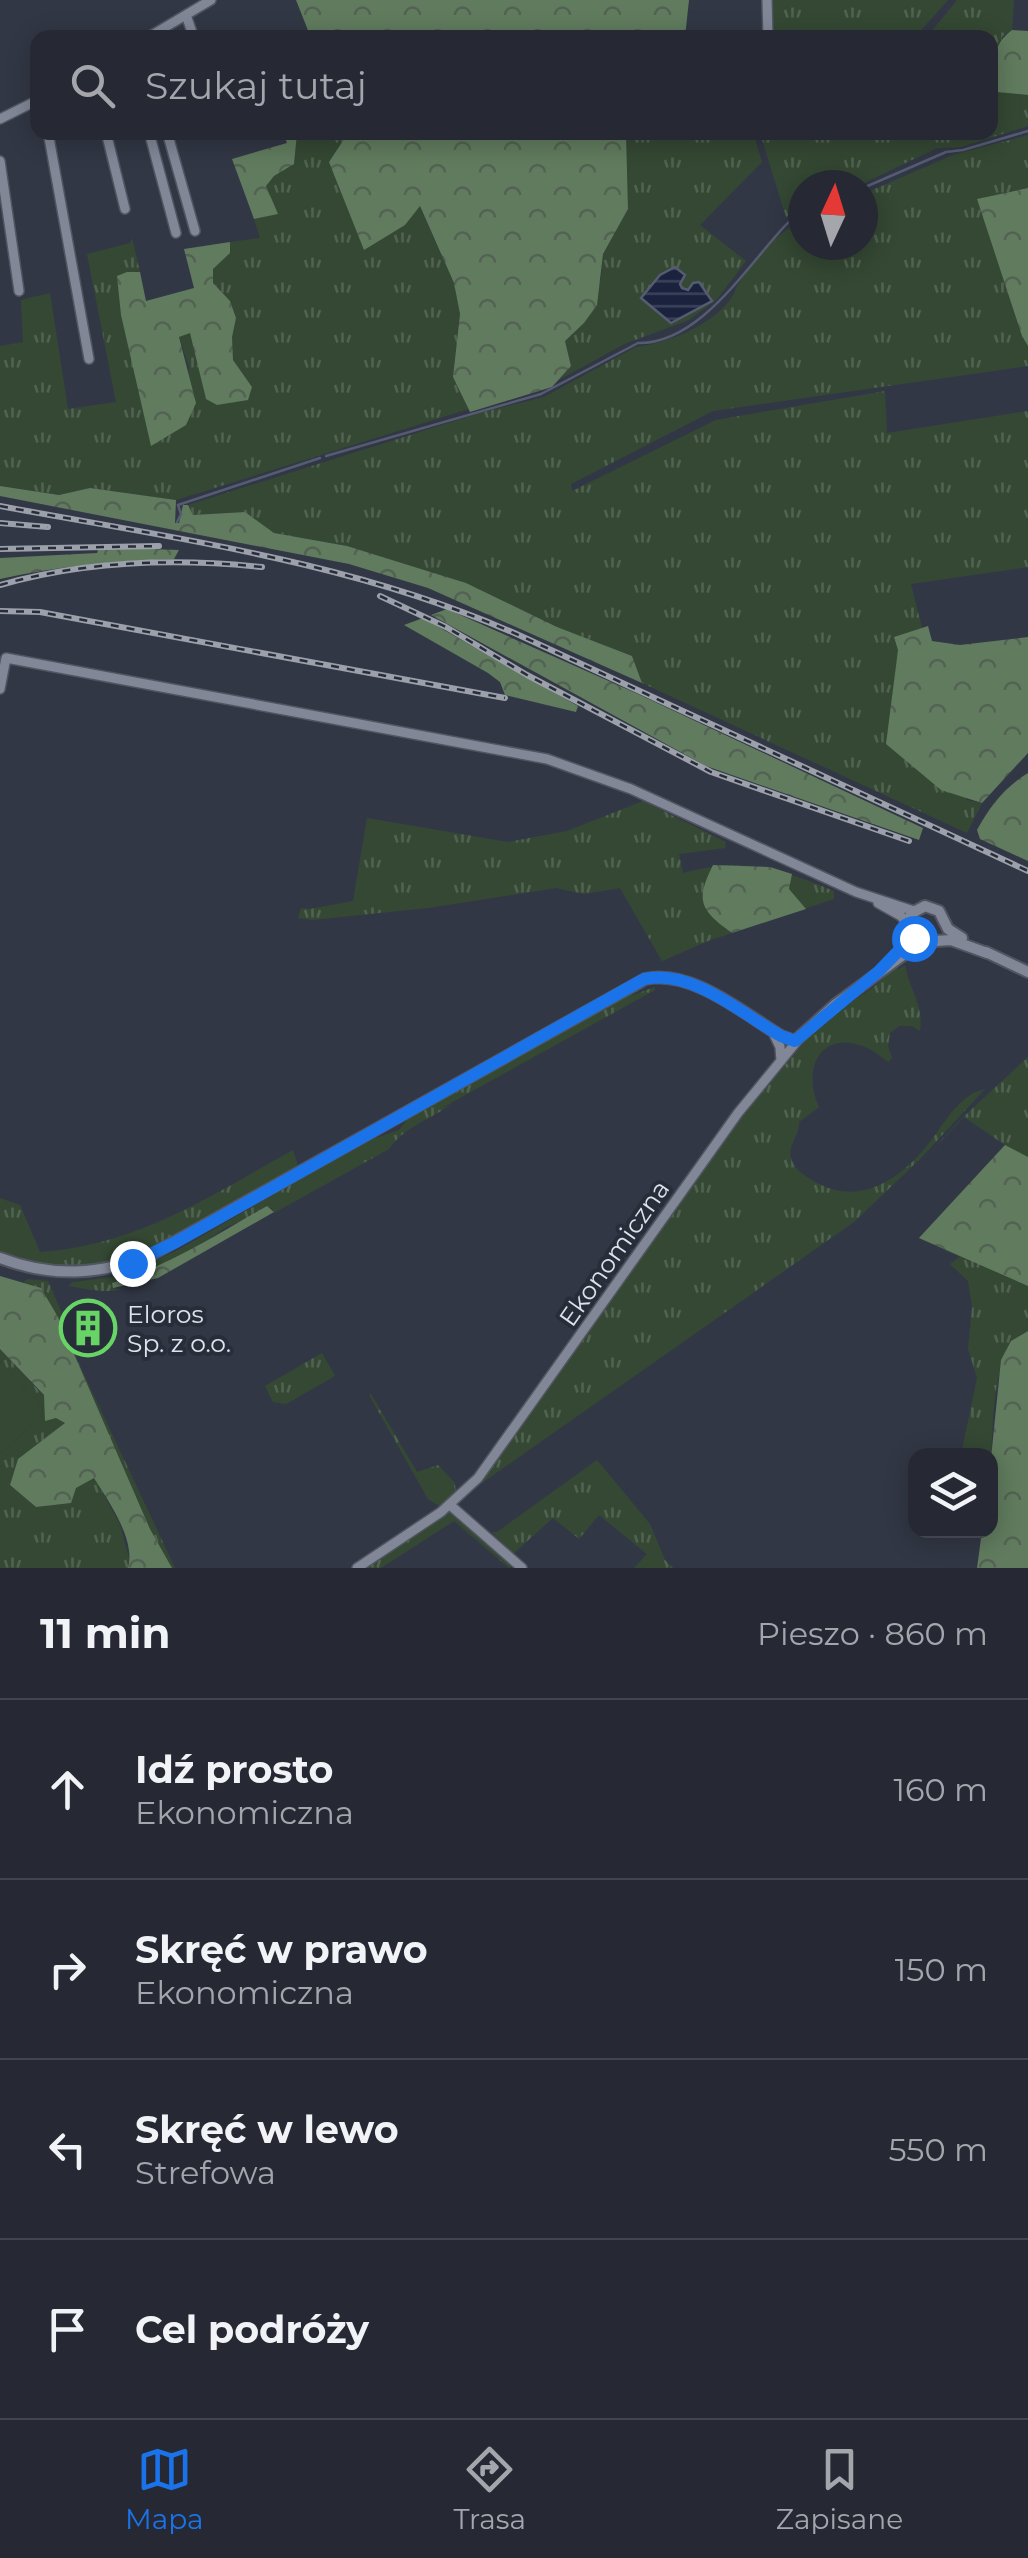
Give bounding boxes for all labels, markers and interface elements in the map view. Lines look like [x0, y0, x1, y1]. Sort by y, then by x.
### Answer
search box [30, 30, 998, 140]
icon: search [65, 58, 120, 113]
text: Szukaj tutaj [145, 62, 367, 109]
north arrow [788, 170, 878, 260]
route start [892, 916, 938, 962]
street label: Ekonomiczna [553, 1174, 675, 1332]
route end [110, 1241, 156, 1287]
building icon: Eloros Sp. z o.o. [58, 1298, 118, 1358]
place label: Eloros Sp. z o.o. [127, 1299, 231, 1358]
map controls [908, 1448, 998, 1538]
button: layers [908, 1448, 998, 1538]
text: 11 min [40, 1607, 171, 1659]
text: Pieszo · 860 m [757, 1614, 988, 1653]
text: Idź prosto [135, 1746, 333, 1793]
icon: ahead [40, 1762, 95, 1817]
text: 160 m [893, 1770, 988, 1809]
text: Ekonomiczna [135, 1793, 354, 1832]
text: Skręć w prawo [135, 1926, 428, 1973]
icon: right [40, 1942, 95, 1997]
text: 150 m [895, 1950, 988, 1989]
text: Ekonomiczna [135, 1973, 354, 2012]
text: Skręć w lewo [135, 2106, 399, 2153]
icon: left [40, 2122, 95, 2177]
text: 550 m [888, 2130, 988, 2169]
text: Strefowa [135, 2153, 276, 2192]
icon: arrive [40, 2302, 95, 2357]
text: Cel podróży [135, 2306, 369, 2353]
tab: Mapa [125, 2442, 204, 2536]
tab: Trasa [453, 2442, 526, 2536]
tab: Zapisane [776, 2442, 903, 2536]

